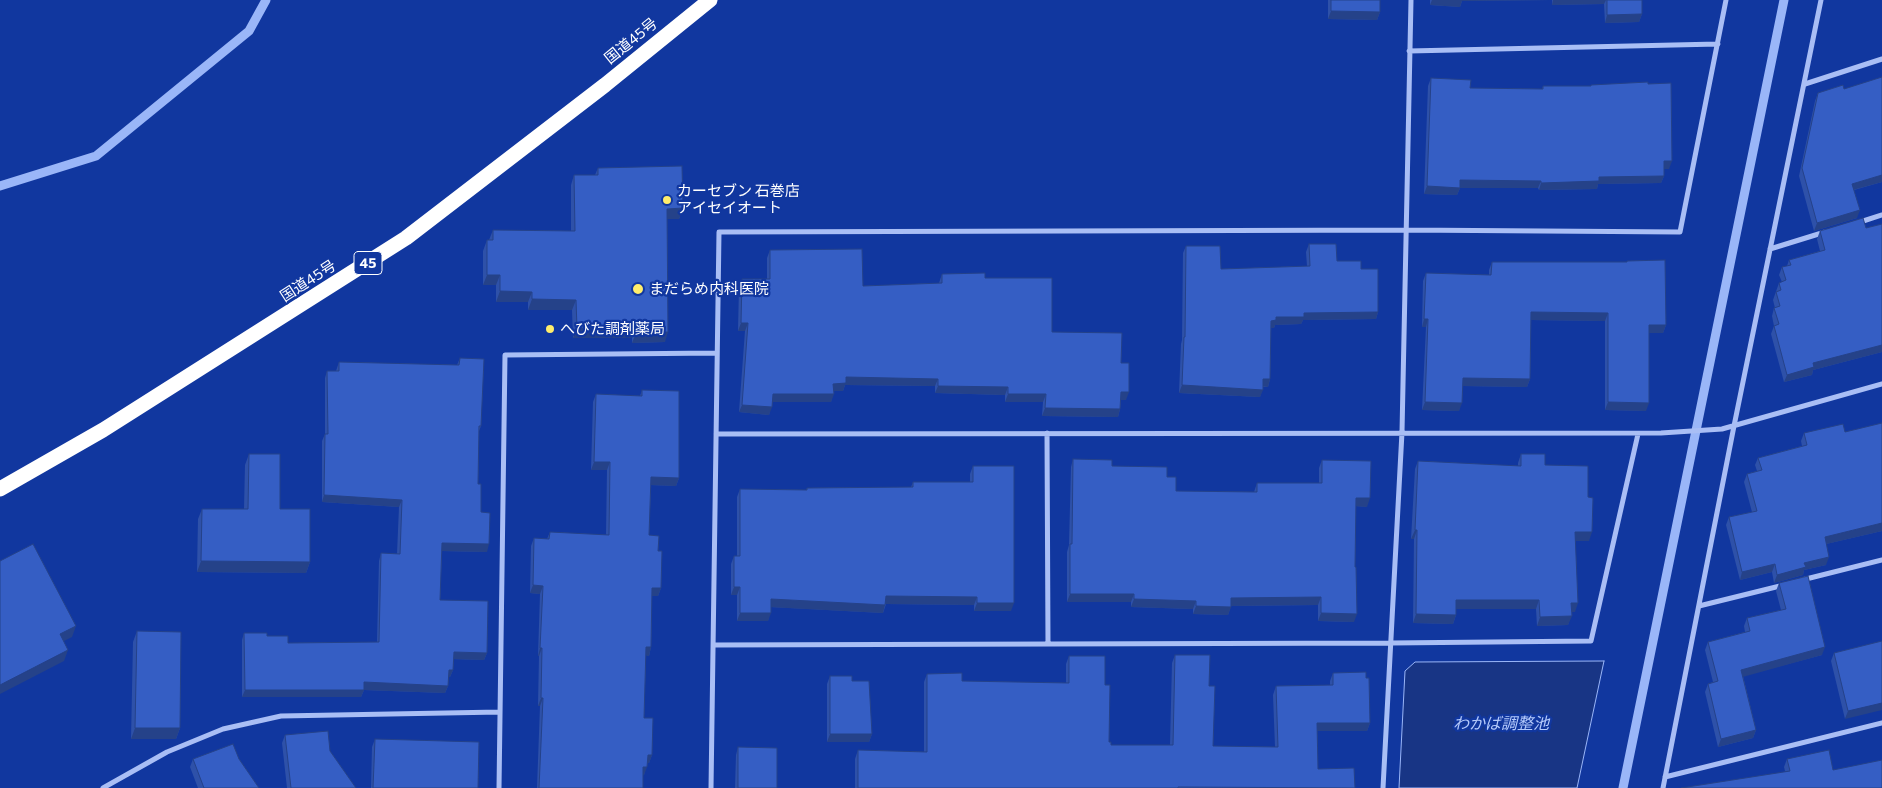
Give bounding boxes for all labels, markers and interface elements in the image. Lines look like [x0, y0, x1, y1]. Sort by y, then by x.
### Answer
street label: 国道45号 [601, 14, 661, 68]
place label: カーセブン 石巻店 アイセイオート [677, 182, 800, 217]
marker: カーセブン 石巻店 アイセイオート [661, 194, 673, 206]
road number: 45 [354, 252, 382, 274]
street label: 国道45号 [277, 256, 339, 306]
place label: まだらめ内科医院 [649, 280, 769, 298]
marker: まだらめ内科医院 [631, 282, 645, 296]
place label: へびた調剤薬局 [560, 320, 665, 338]
marker: へびた調剤薬局 [544, 323, 556, 335]
water label: わかば調整池 [1453, 714, 1549, 734]

